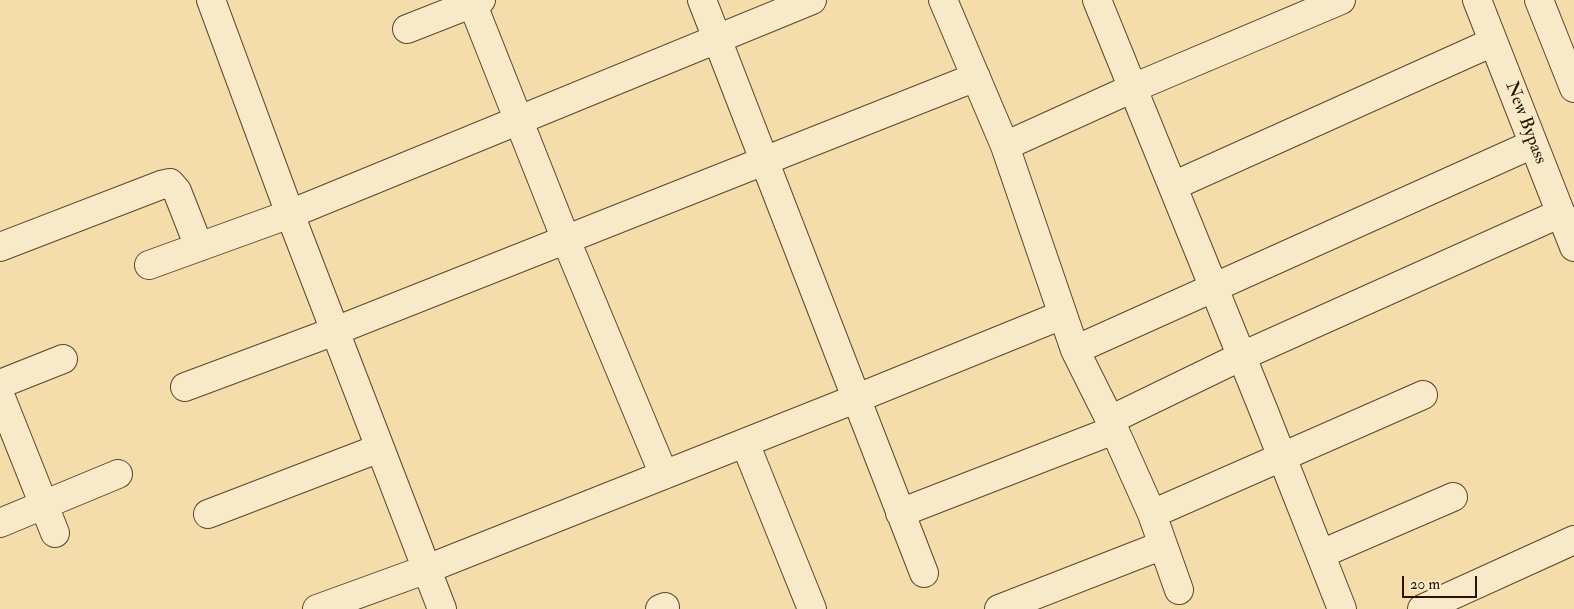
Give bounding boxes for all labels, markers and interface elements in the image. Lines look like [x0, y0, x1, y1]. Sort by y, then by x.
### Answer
street label: New Bypass [1499, 79, 1551, 167]
scale bar [1404, 566, 1479, 598]
text: 20 m [1410, 575, 1440, 594]

